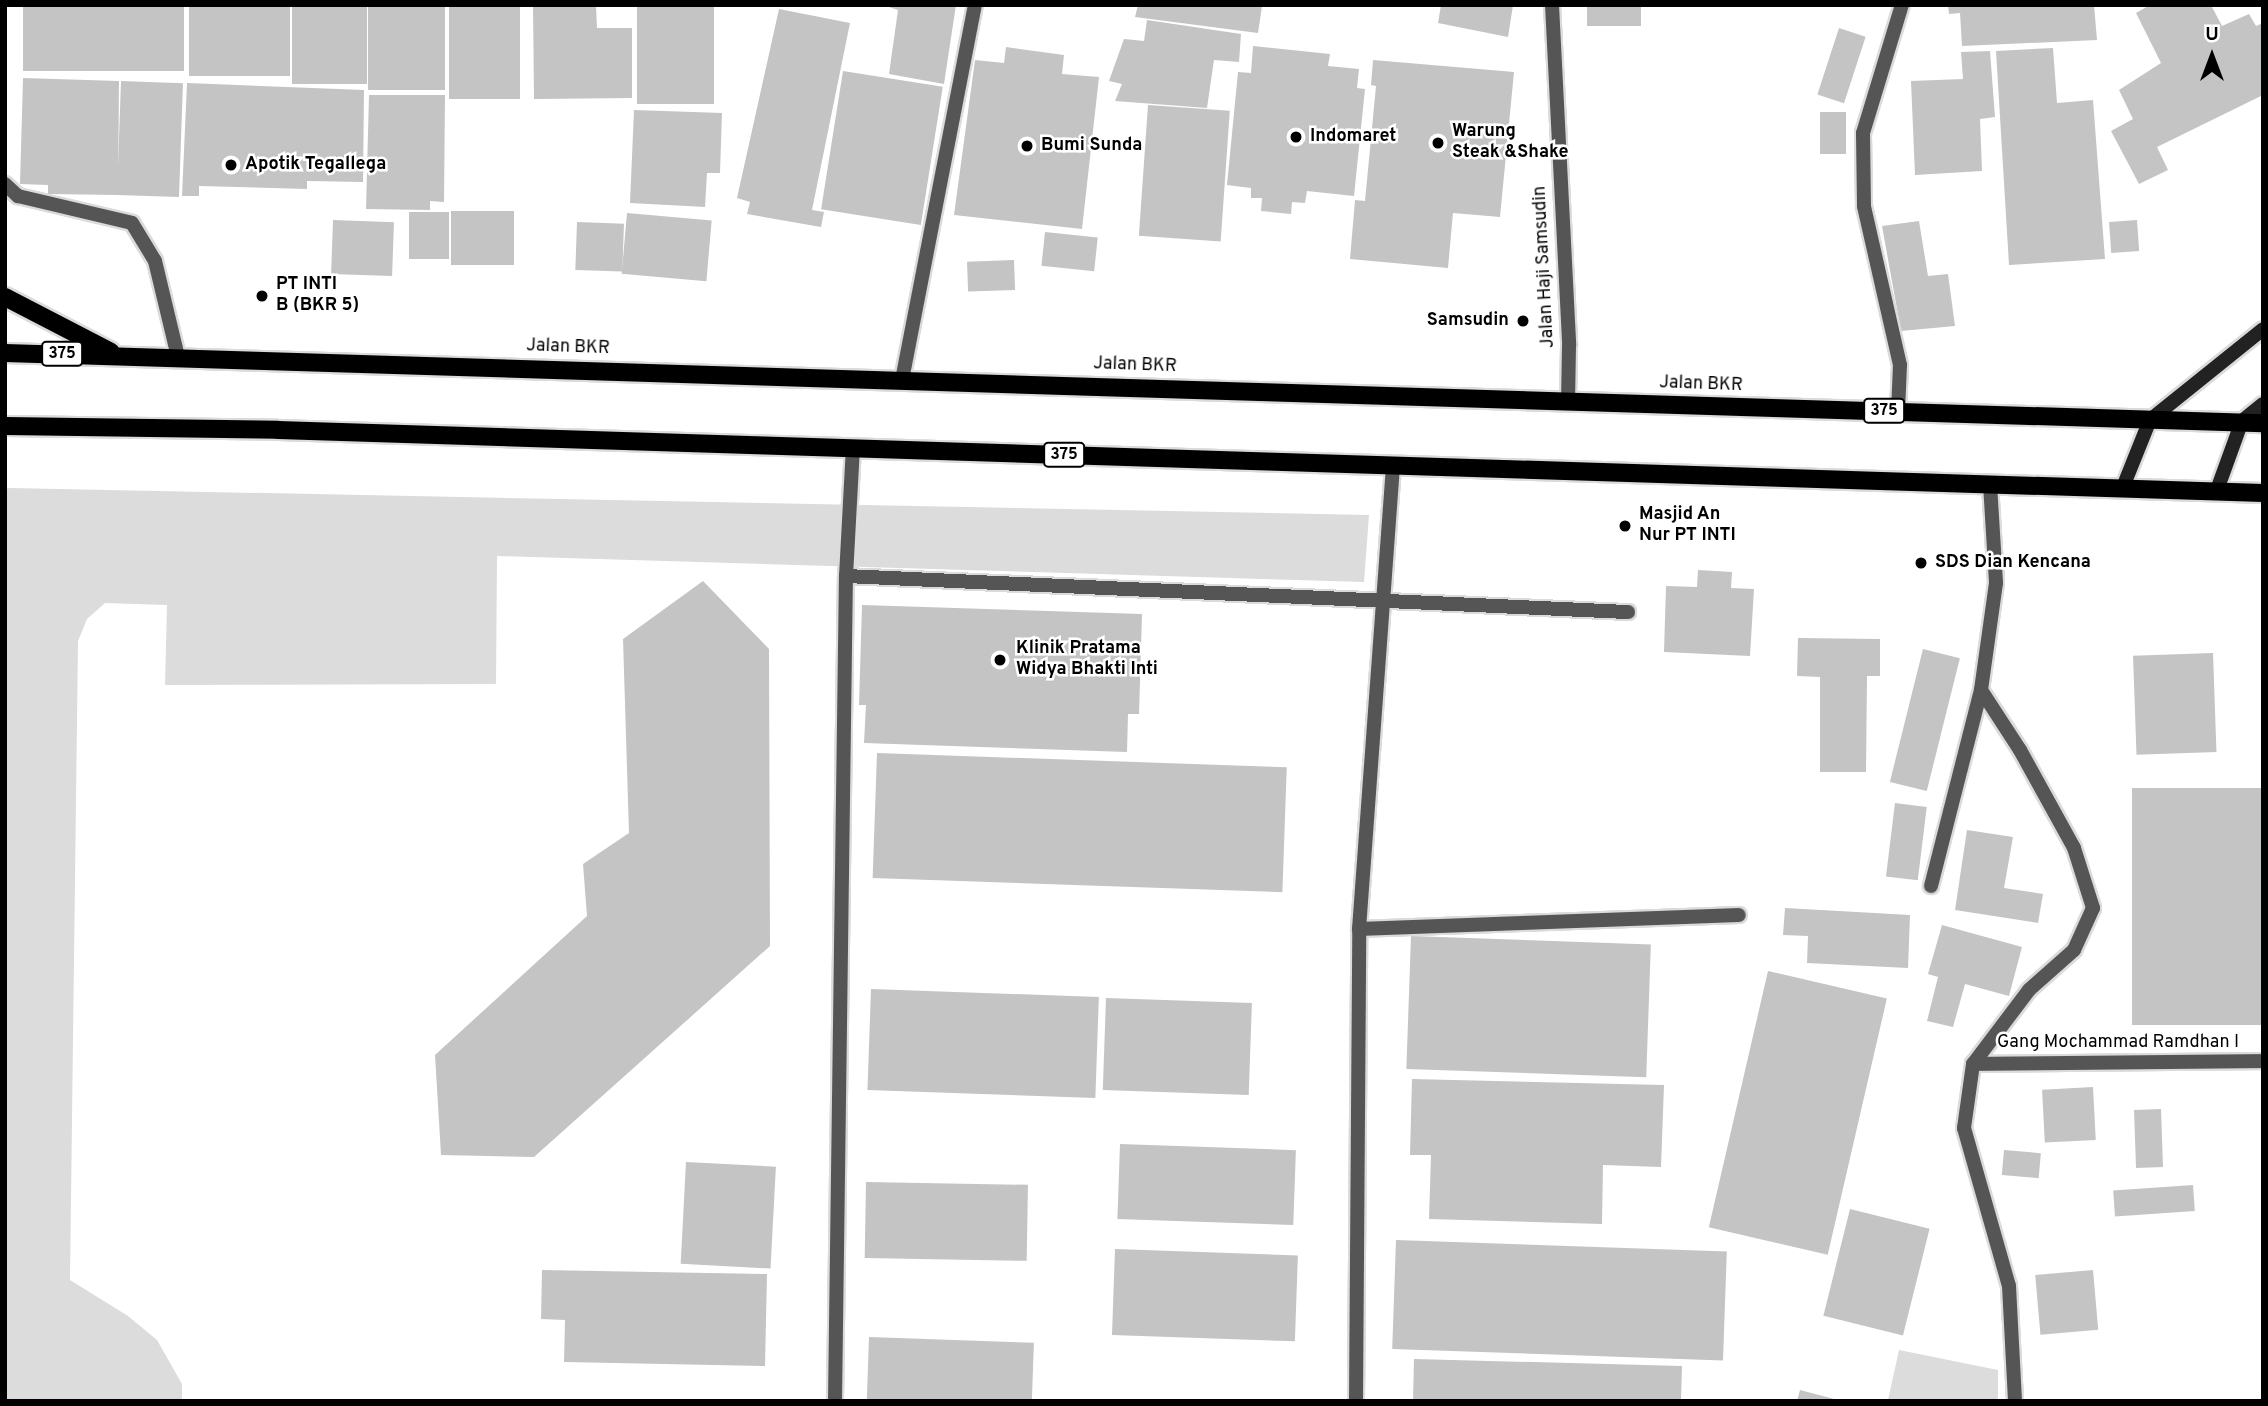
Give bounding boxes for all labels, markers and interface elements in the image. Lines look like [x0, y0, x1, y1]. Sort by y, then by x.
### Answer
north arrow [2177, 21, 2247, 91]
text: U [2205, 23, 2219, 47]
place label: Warung Steak &Shake [1452, 122, 1569, 164]
place label: Indomaret [1310, 126, 1396, 148]
marker: Indomaret [1288, 129, 1304, 145]
place label: Bumi Sunda [1041, 135, 1142, 157]
marker: Warung Steak &Shake [1430, 135, 1446, 151]
marker: Bumi Sunda [1019, 138, 1035, 154]
place label: Apotik Tegallega [245, 154, 386, 176]
marker: Apotik Tegallega [223, 157, 239, 173]
street label: Jalan Haji Samsudin [1530, 185, 1560, 349]
place label: PT INTI B (BKR 5) [276, 275, 359, 318]
marker: PT INTI B (BKR 5) [254, 288, 270, 304]
place label: Samsudin [1427, 310, 1509, 332]
marker: Samsudin [1515, 313, 1531, 329]
street label: Jalan BKR [526, 336, 610, 360]
road number: 375 [41, 342, 83, 366]
street label: Jalan BKR [1093, 354, 1177, 378]
street label: Jalan BKR [1659, 373, 1743, 397]
road number: 375 [1863, 398, 1905, 424]
road number: 375 [1043, 442, 1085, 468]
place label: Masjid An Nur PT INTI [1639, 505, 1736, 548]
marker: Masjid An Nur PT INTI [1617, 518, 1633, 534]
place label: SDS Dian Kencana [1935, 552, 2091, 574]
marker: SDS Dian Kencana [1913, 555, 1929, 571]
place label: Klinik Pratama Widya Bhakti Inti [1016, 639, 1158, 682]
marker: Klinik Pratama Widya Bhakti Inti [990, 650, 1010, 670]
street label: Gang Mochammad Ramdhan I [1997, 1032, 2239, 1054]

